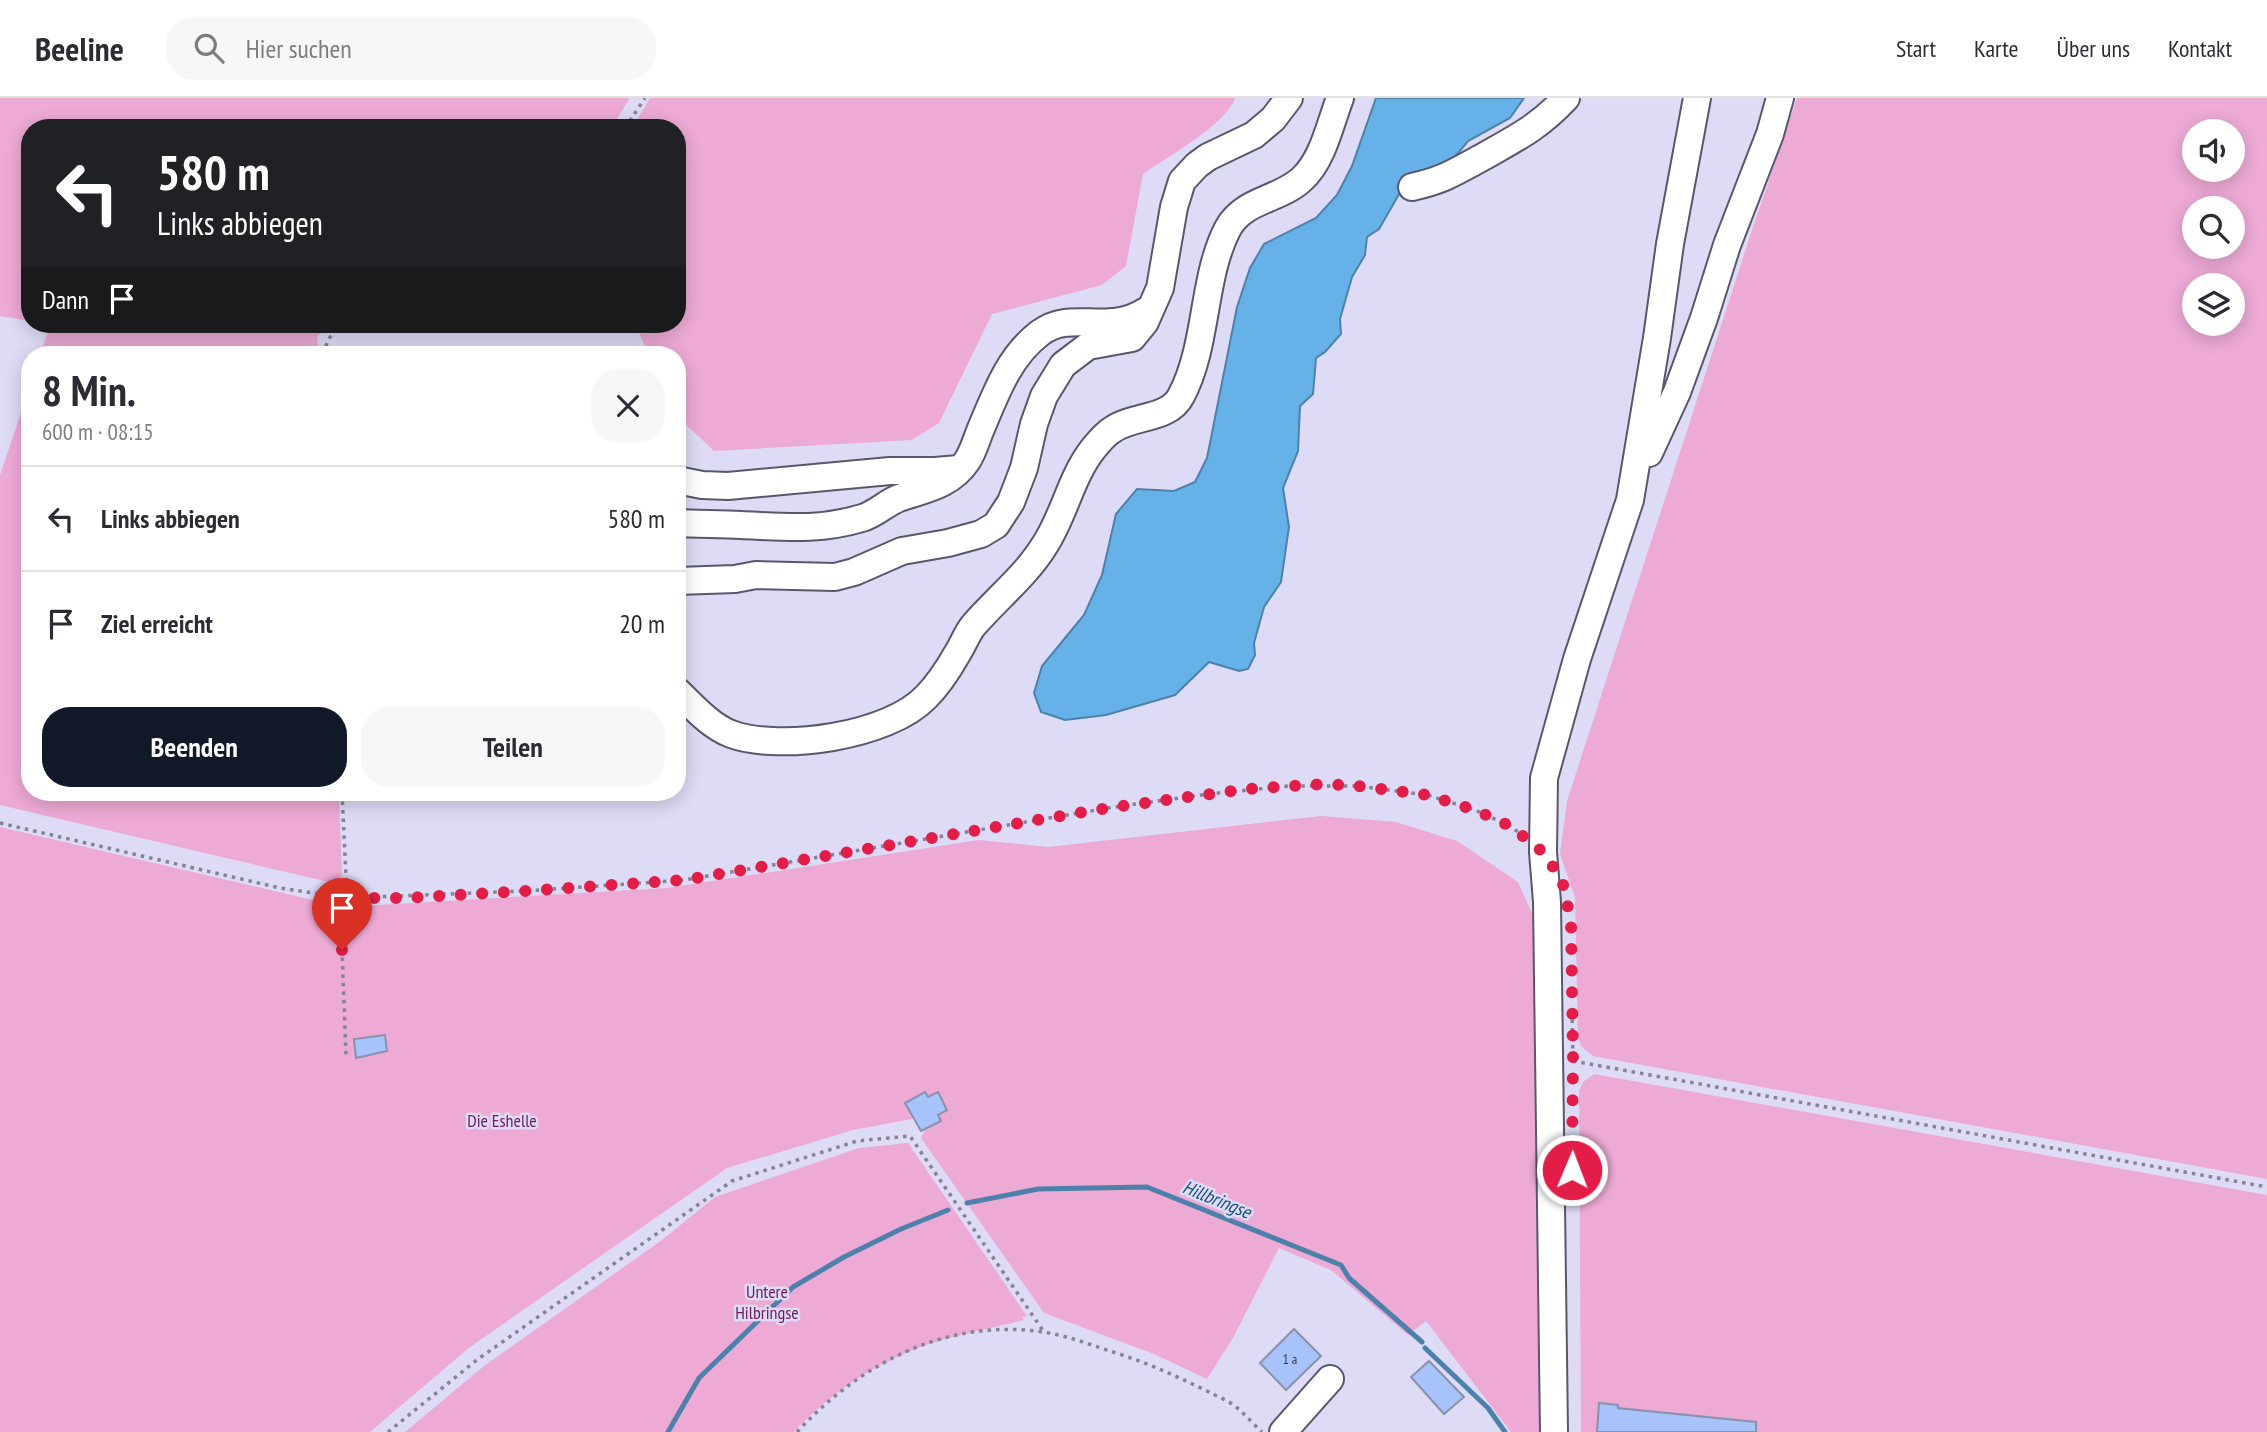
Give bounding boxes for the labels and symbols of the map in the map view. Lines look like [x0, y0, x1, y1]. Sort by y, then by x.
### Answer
pin [312, 878, 372, 950]
park label: Die Eshelle [467, 1109, 537, 1132]
position arrow [1535, 1133, 1609, 1207]
water label: Hillbringse [1179, 1174, 1256, 1224]
park label: Untere Hilbringse [735, 1280, 799, 1324]
house number: 1 a [1283, 1350, 1297, 1368]

